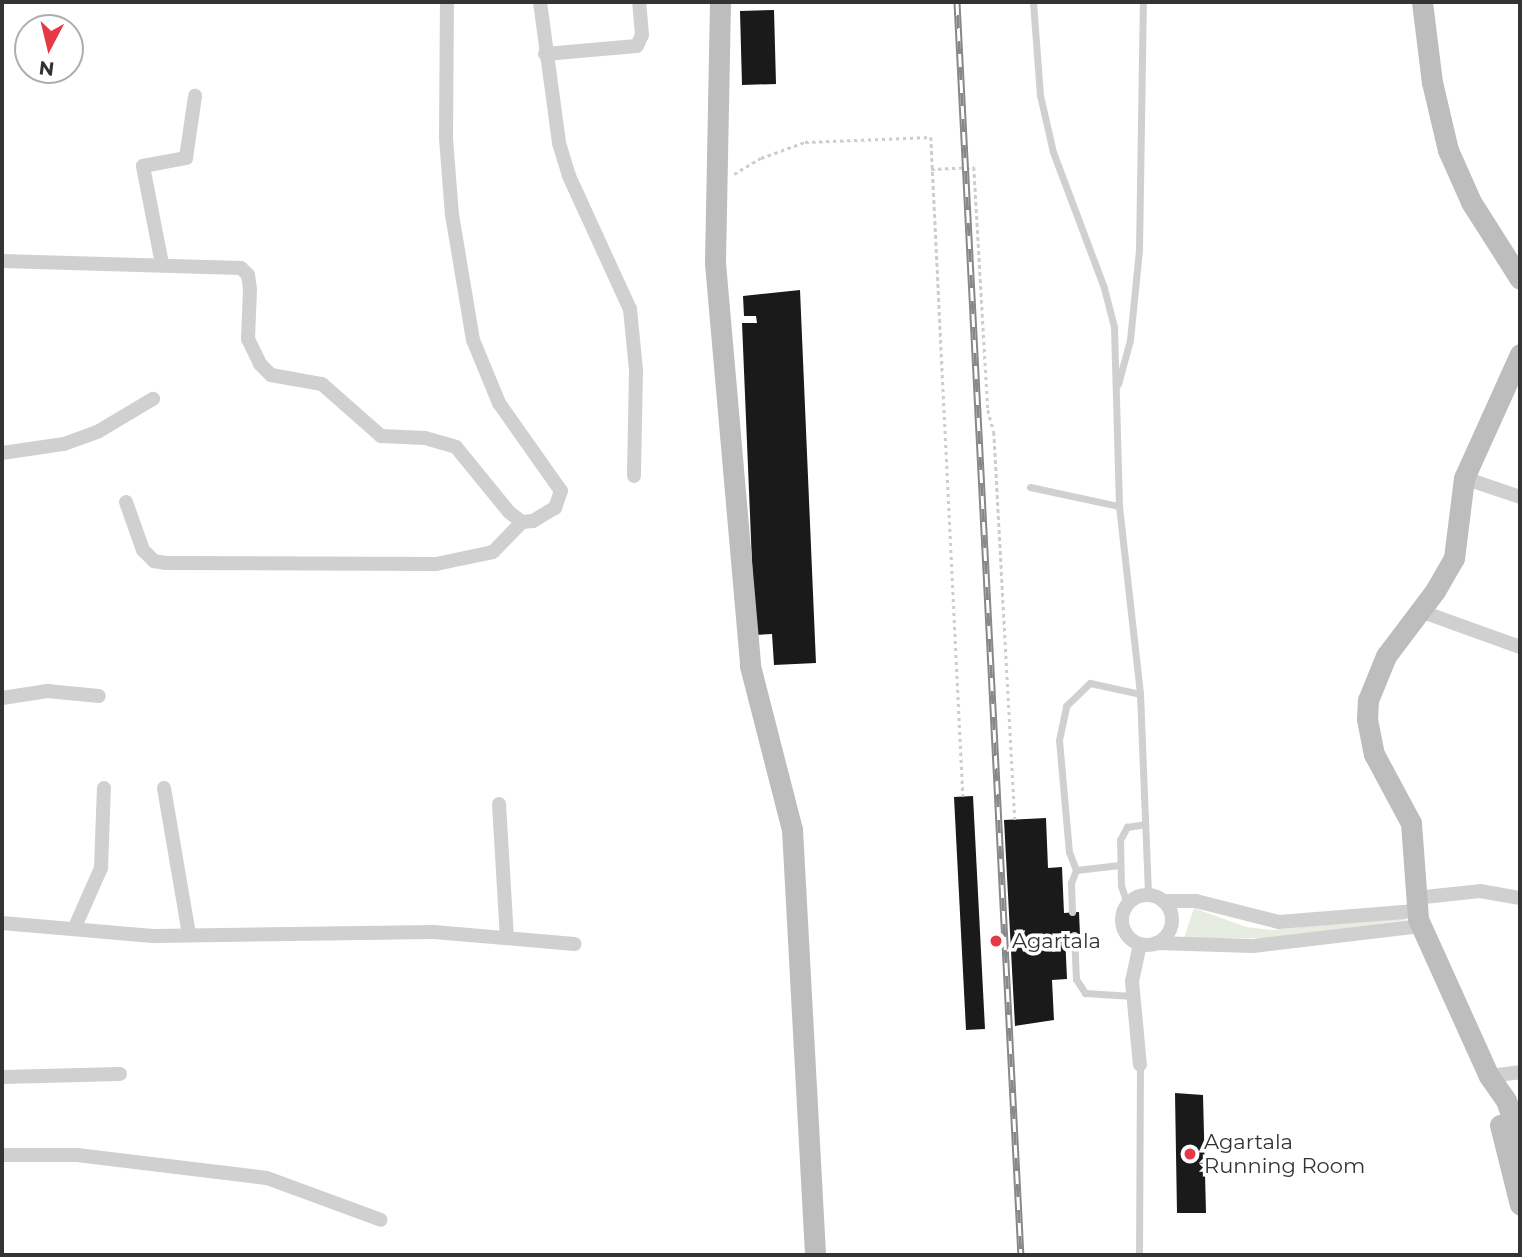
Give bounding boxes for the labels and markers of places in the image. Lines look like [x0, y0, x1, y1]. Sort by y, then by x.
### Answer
place label: Agartala [1012, 928, 1101, 954]
marker: Agartala [986, 931, 1006, 951]
place label: Agartala Running Room [1204, 1129, 1365, 1179]
marker: Agartala Running Room [1182, 1146, 1198, 1162]

